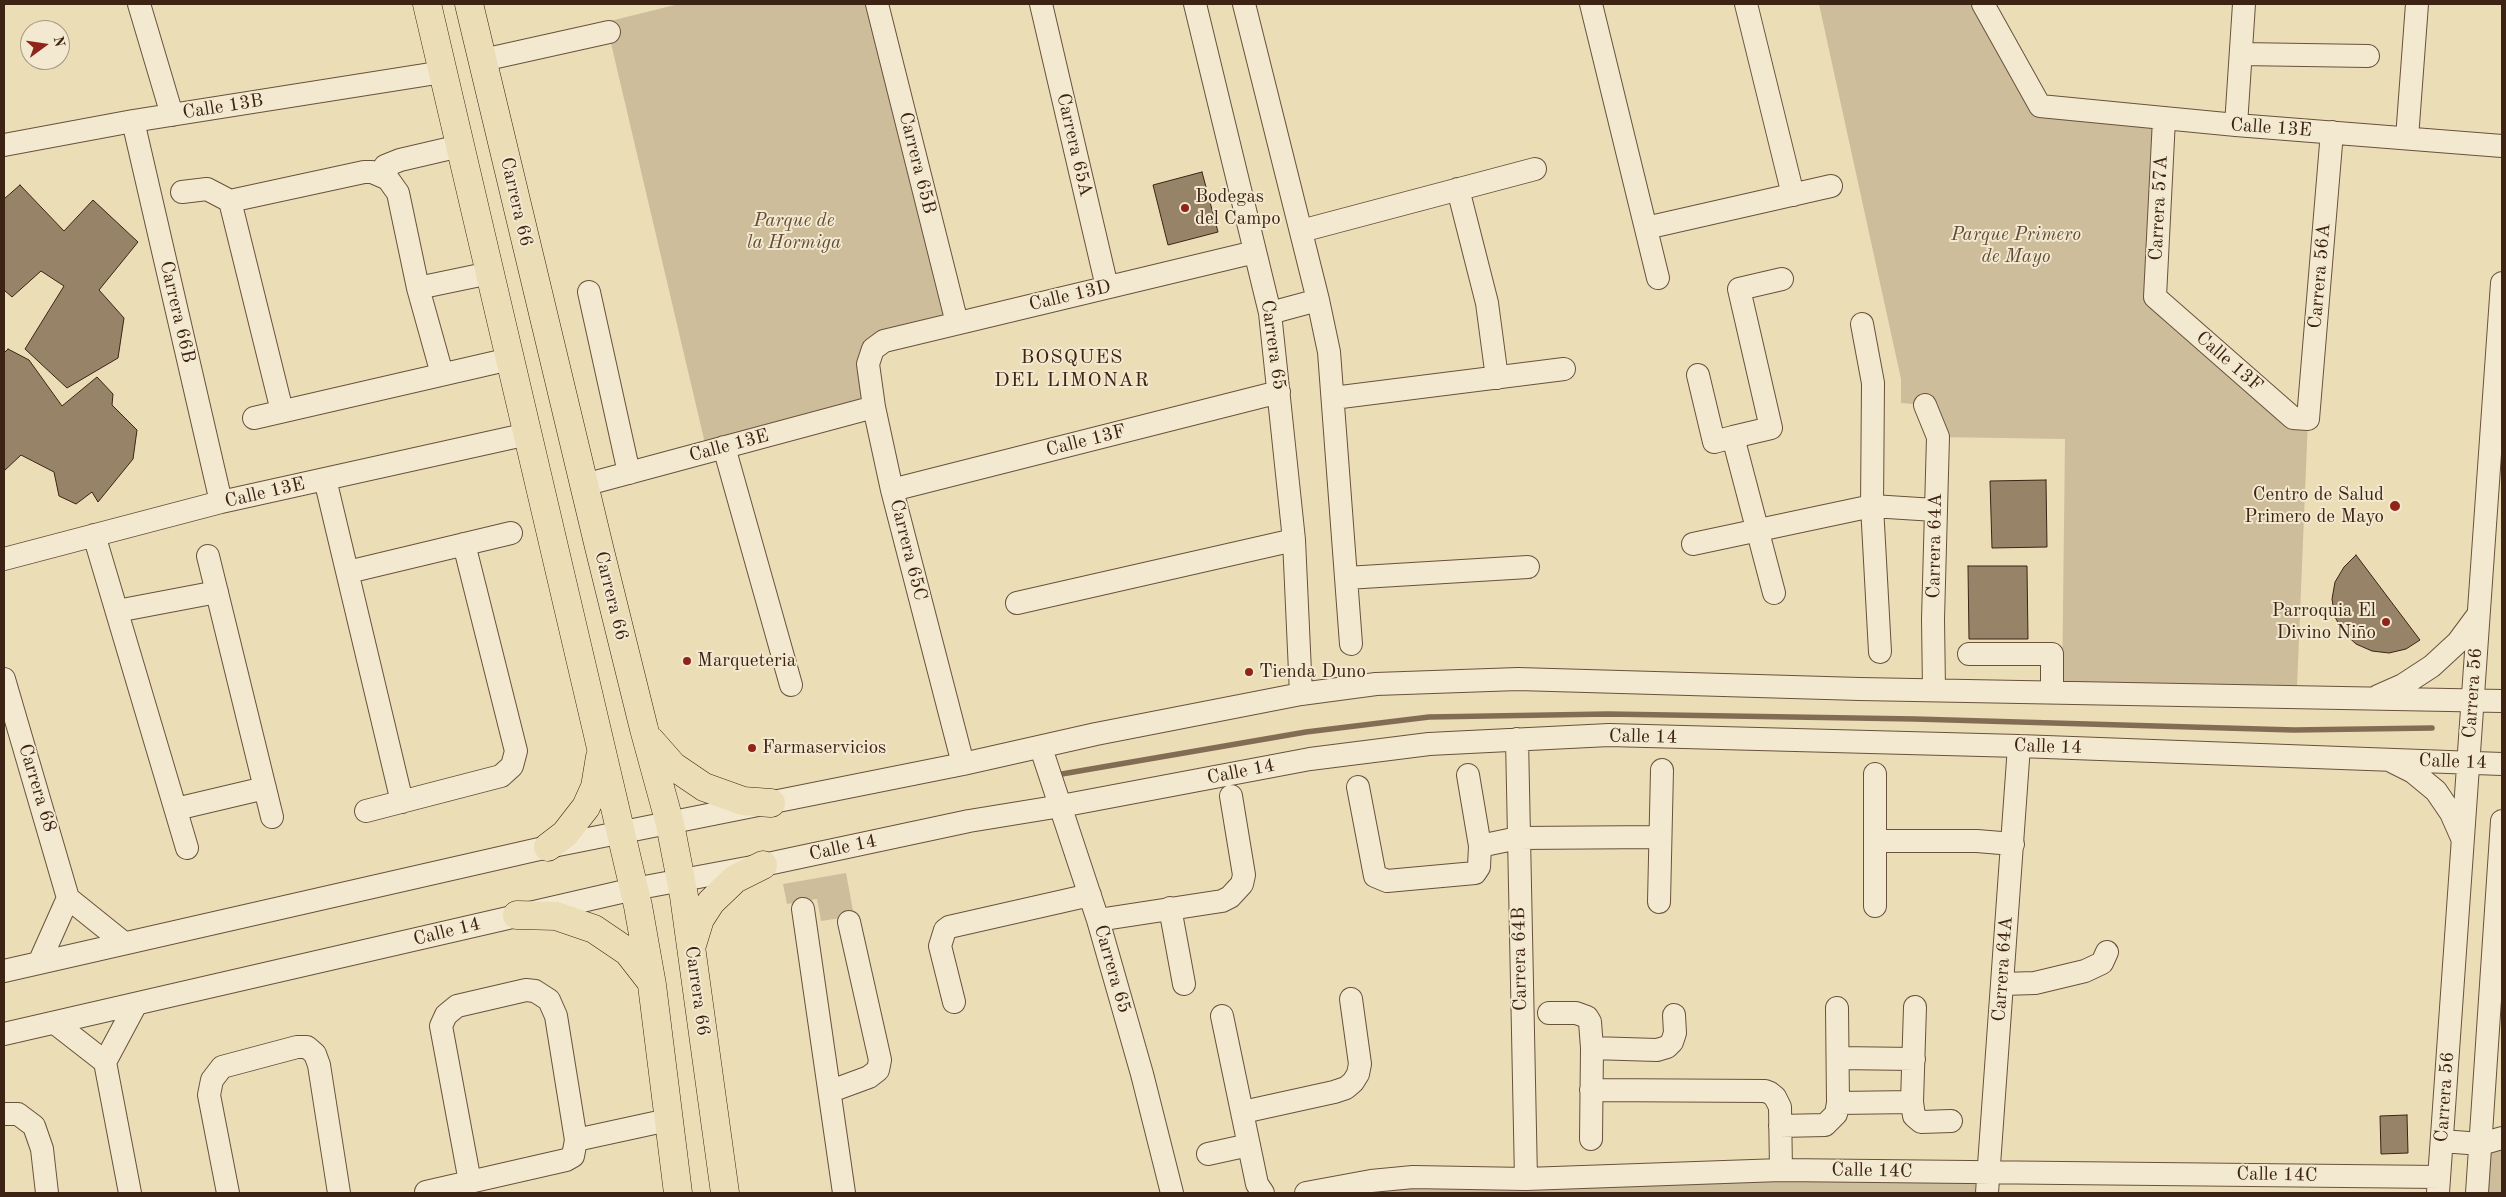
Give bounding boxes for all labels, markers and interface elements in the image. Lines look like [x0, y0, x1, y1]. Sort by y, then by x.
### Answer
north arrow [20, 20, 70, 70]
text: N [50, 35, 67, 48]
street label: Calle 13B [181, 89, 265, 125]
street label: Carrera 65A [1051, 91, 1097, 199]
street label: Carrera 65B [893, 110, 941, 216]
street label: Calle 13E [2230, 114, 2312, 142]
street label: Carrera 66 [495, 155, 537, 249]
street label: Carrera 57A [2145, 155, 2173, 261]
place label: Bodegas del Campo [1195, 186, 1281, 230]
marker: Bodegas del Campo [1179, 202, 1191, 214]
park label: Parque de la Hormiga [747, 210, 841, 254]
street label: Carrera 56A [2304, 222, 2336, 330]
park label: Parque Primero de Mayo [1951, 224, 2081, 268]
street label: Carrera 66B [154, 259, 200, 365]
street label: Calle 13D [1027, 276, 1113, 316]
street label: Carrera 65 [1255, 298, 1291, 392]
street label: Calle 13F [2191, 327, 2267, 397]
district label: BOSQUES DEL LIMONAR [993, 346, 1151, 393]
street label: Calle 13F [1044, 420, 1128, 462]
street label: Calle 13E [687, 424, 771, 468]
street label: Calle 13E [223, 473, 307, 513]
place label: Centro de Salud Primero de Mayo [2244, 484, 2384, 528]
street label: Carrera 64A [1923, 493, 1947, 599]
street label: Carrera 65C [884, 497, 932, 603]
marker: Centro de Salud Primero de Mayo [2388, 499, 2402, 513]
street label: Carrera 66 [589, 549, 633, 643]
place label: Parroquia El Divino Niño [2272, 600, 2376, 644]
marker: Parroquia El Divino Niño [2380, 616, 2392, 628]
street label: Carrera 56 [2458, 647, 2488, 739]
place label: Marqueteria [697, 650, 796, 672]
marker: Marqueteria [681, 655, 693, 667]
place label: Tienda Duno [1259, 661, 1366, 683]
marker: Tienda Duno [1243, 666, 1255, 678]
street label: Calle 14 [1609, 725, 1677, 749]
street label: Calle 14 [2013, 734, 2083, 760]
place label: Farmaservicios [762, 737, 886, 759]
street label: Carrera 68 [13, 741, 61, 835]
marker: Farmaservicios [746, 742, 758, 754]
street label: Calle 14 [2418, 749, 2488, 775]
street label: Calle 14 [1205, 754, 1277, 790]
street label: Calle 14 [807, 830, 879, 866]
street label: Carrera 64B [1508, 907, 1532, 1011]
street label: Calle 14 [411, 913, 483, 951]
street label: Carrera 64A [1988, 916, 2018, 1022]
street label: Carrera 65 [1089, 922, 1135, 1016]
street label: Carrera 66 [679, 944, 715, 1038]
street label: Carrera 56 [2430, 1051, 2460, 1143]
street label: Calle 14C [1831, 1159, 1913, 1183]
street label: Calle 14C [2236, 1163, 2318, 1187]

